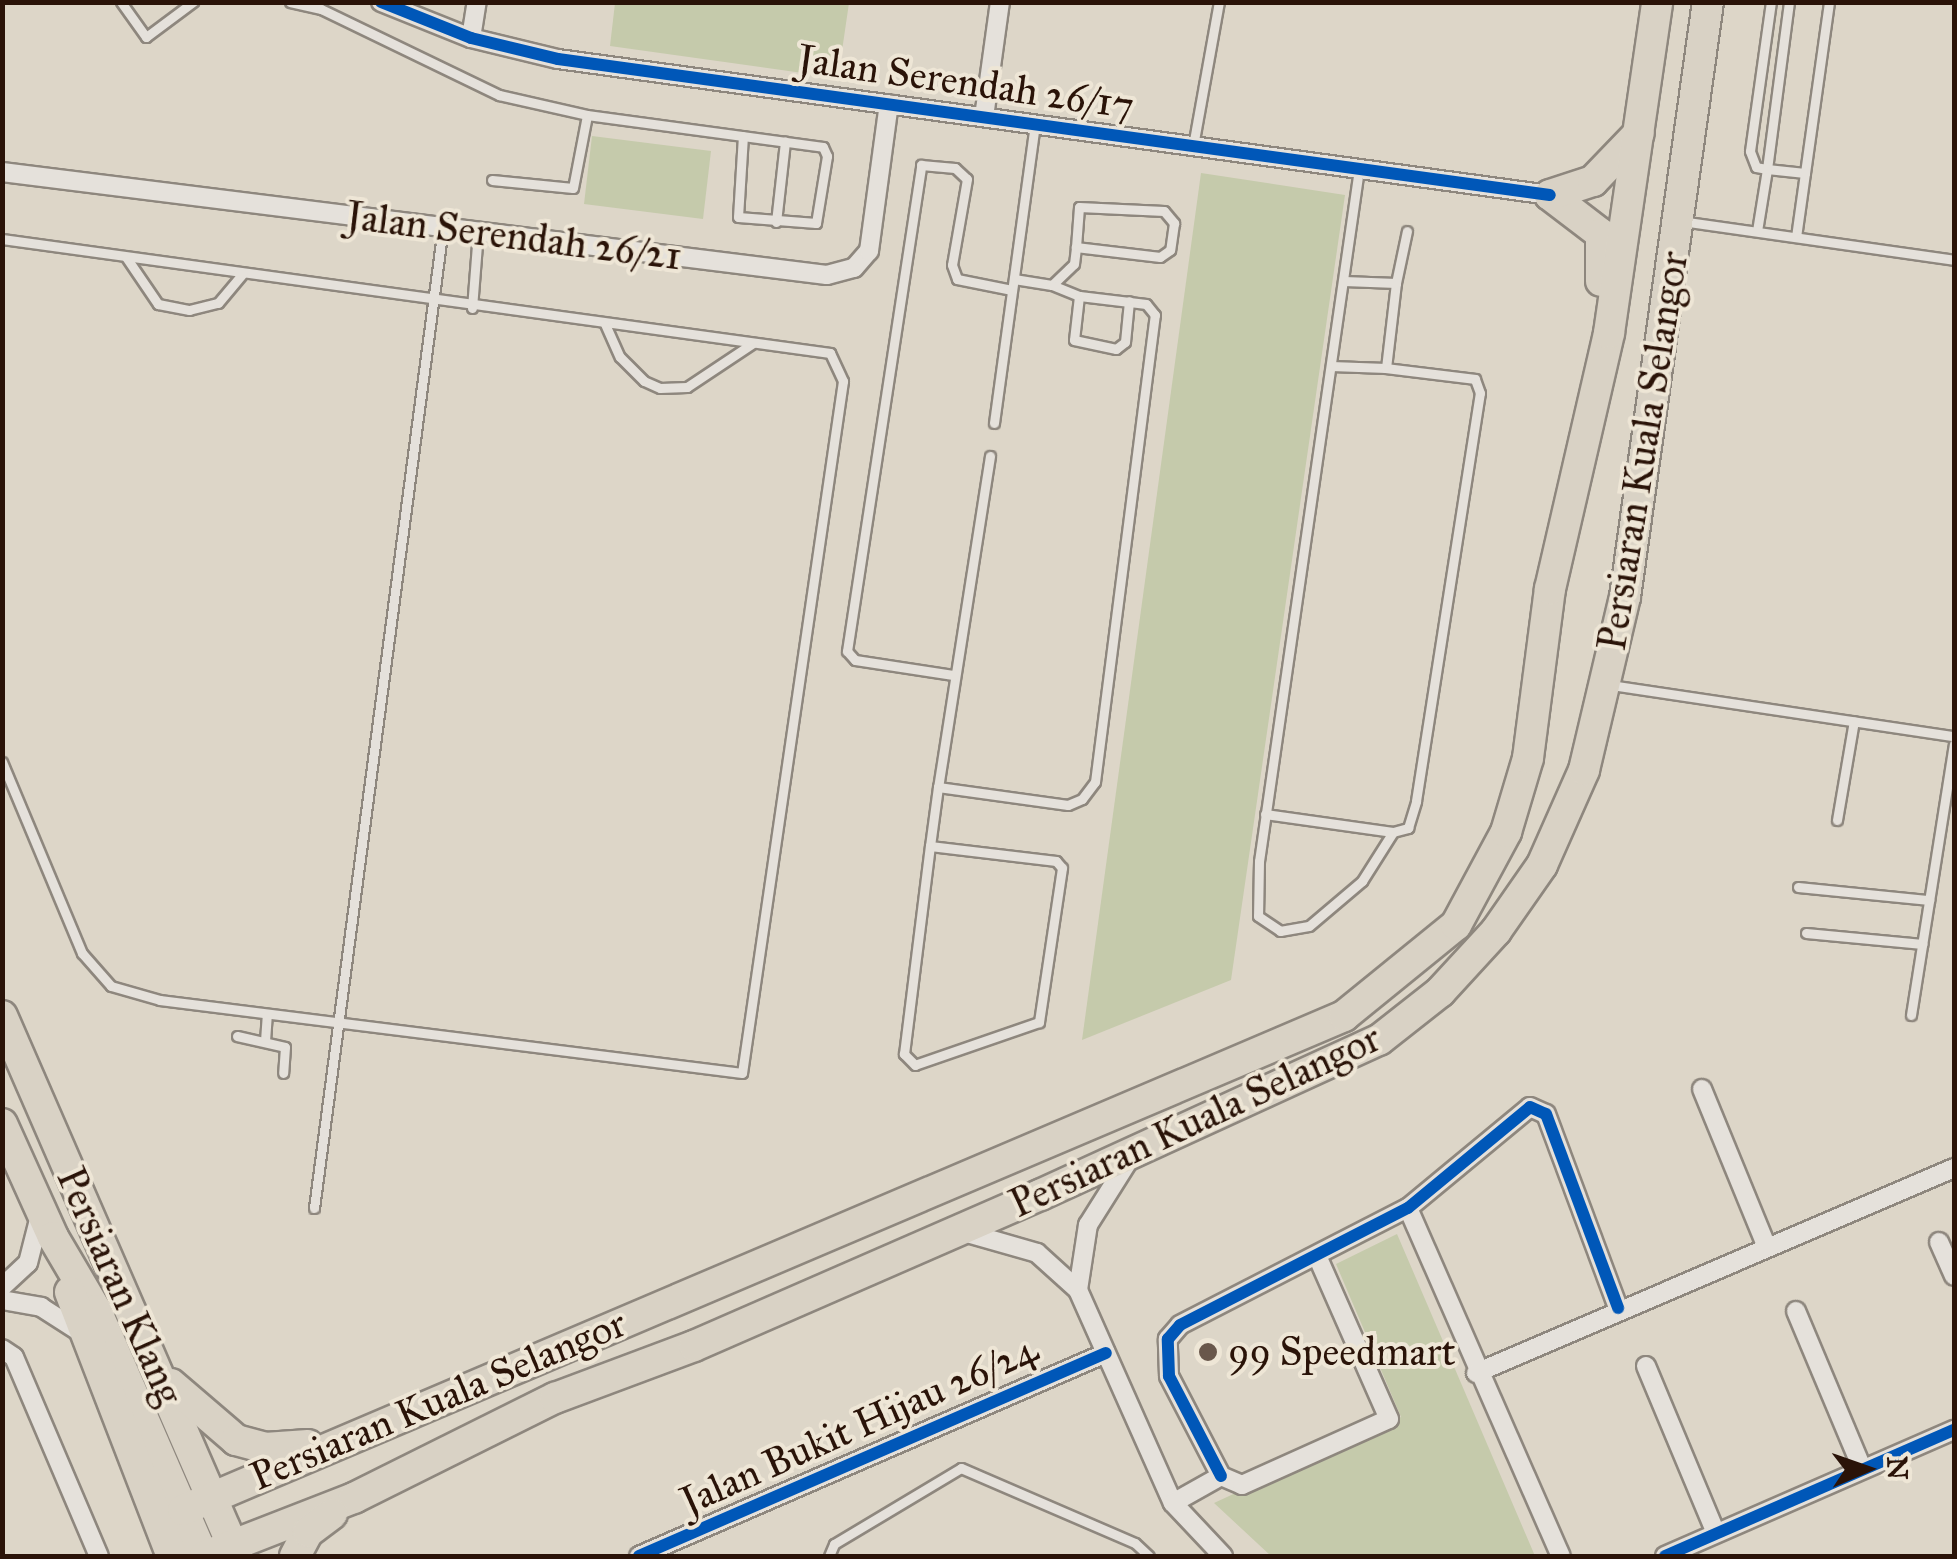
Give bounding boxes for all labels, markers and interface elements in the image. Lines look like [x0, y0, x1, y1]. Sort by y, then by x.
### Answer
street label: Jalan Serendah 26/17 [795, 35, 1137, 129]
street label: Jalan Serendah 26/21 [344, 192, 684, 280]
street label: Persiaran Kuala Selangor [1588, 248, 1698, 654]
street label: Persiaran Kuala Selangor [1002, 1014, 1388, 1228]
street label: Persiaran Klang [46, 1160, 194, 1412]
street label: Persiaran Kuala Selangor [243, 1299, 633, 1501]
street label: Jalan Bukit Hijau 26/24 [673, 1325, 1045, 1525]
place label: 99 Speedmart [1228, 1328, 1456, 1376]
marker: 99 Speedmart [1197, 1341, 1219, 1363]
north arrow [1817, 1419, 1917, 1519]
text: N [1880, 1455, 1915, 1480]

